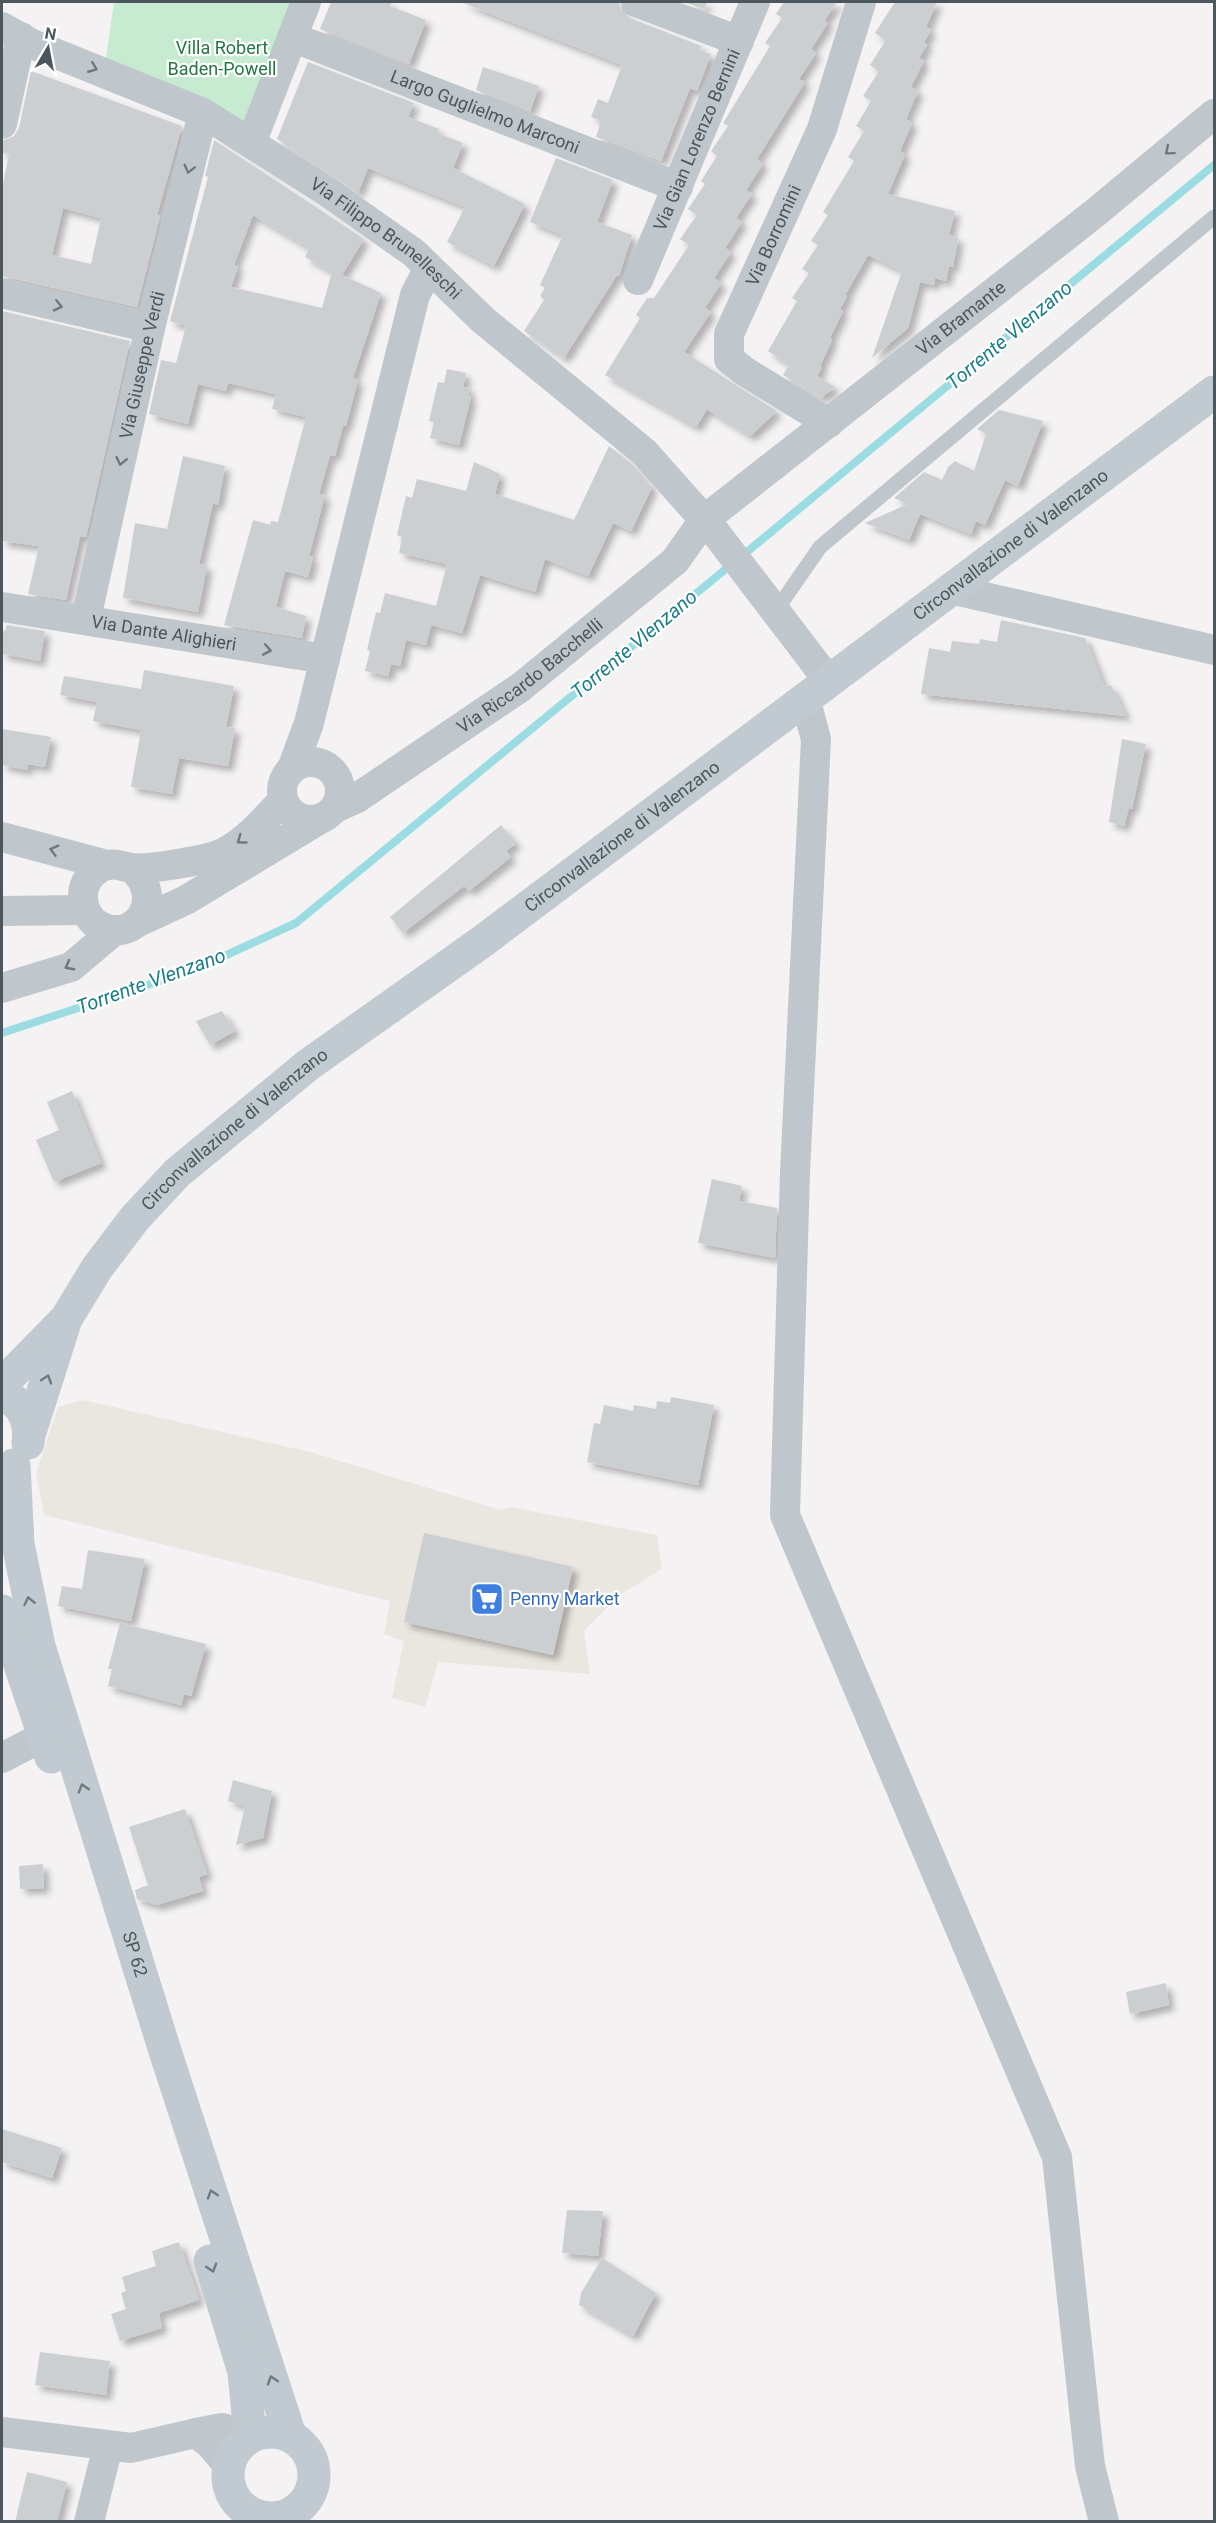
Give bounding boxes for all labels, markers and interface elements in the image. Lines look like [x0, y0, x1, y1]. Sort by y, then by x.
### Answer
north arrow [18, 18, 78, 78]
text: N [43, 23, 58, 44]
park label: Villa Robert Baden-Powell [168, 37, 276, 79]
street label: Via Gian Lorenzo Bernini [649, 46, 744, 234]
one-way arrow [87, 61, 98, 73]
street label: Largo Guglielmo Marconi [387, 65, 583, 158]
one-way arrow [1165, 144, 1176, 155]
one-way arrow [184, 164, 197, 174]
street label: Via Filippo Brunelleschi [307, 173, 466, 303]
street label: Via Borromini [741, 182, 805, 289]
water label: Torrente Vlenzano [941, 275, 1077, 395]
street label: Via Bramante [912, 276, 1009, 359]
street label: Via Giuseppe Verdi [115, 289, 169, 441]
one-way arrow [53, 299, 63, 312]
one-way arrow [115, 456, 128, 466]
street label: Circonvallazione di Valenzano [909, 464, 1112, 624]
water label: Torrente Vlenzano [566, 584, 702, 704]
street label: Via Dante Alighieri [90, 611, 238, 655]
street label: Via Riccardo Bacchelli [453, 614, 607, 737]
one-way arrow [262, 643, 271, 655]
street label: Circonvallazione di Valenzano [520, 756, 724, 916]
one-way arrow [236, 833, 247, 844]
one-way arrow [49, 845, 59, 858]
water label: Torrente Vlenzano [73, 943, 229, 1019]
one-way arrow [65, 958, 76, 970]
street label: Circonvallazione di Valenzano [137, 1043, 332, 1214]
one-way arrow [40, 1374, 52, 1385]
supermarket icon: Penny Market [469, 1581, 505, 1617]
place label: Penny Market [510, 1588, 620, 1609]
one-way arrow [24, 1596, 37, 1606]
one-way arrow [78, 1783, 90, 1794]
street label: SP 62 [118, 1929, 152, 1979]
one-way arrow [206, 2189, 219, 2200]
one-way arrow [205, 2262, 217, 2273]
one-way arrow [267, 2375, 279, 2386]

